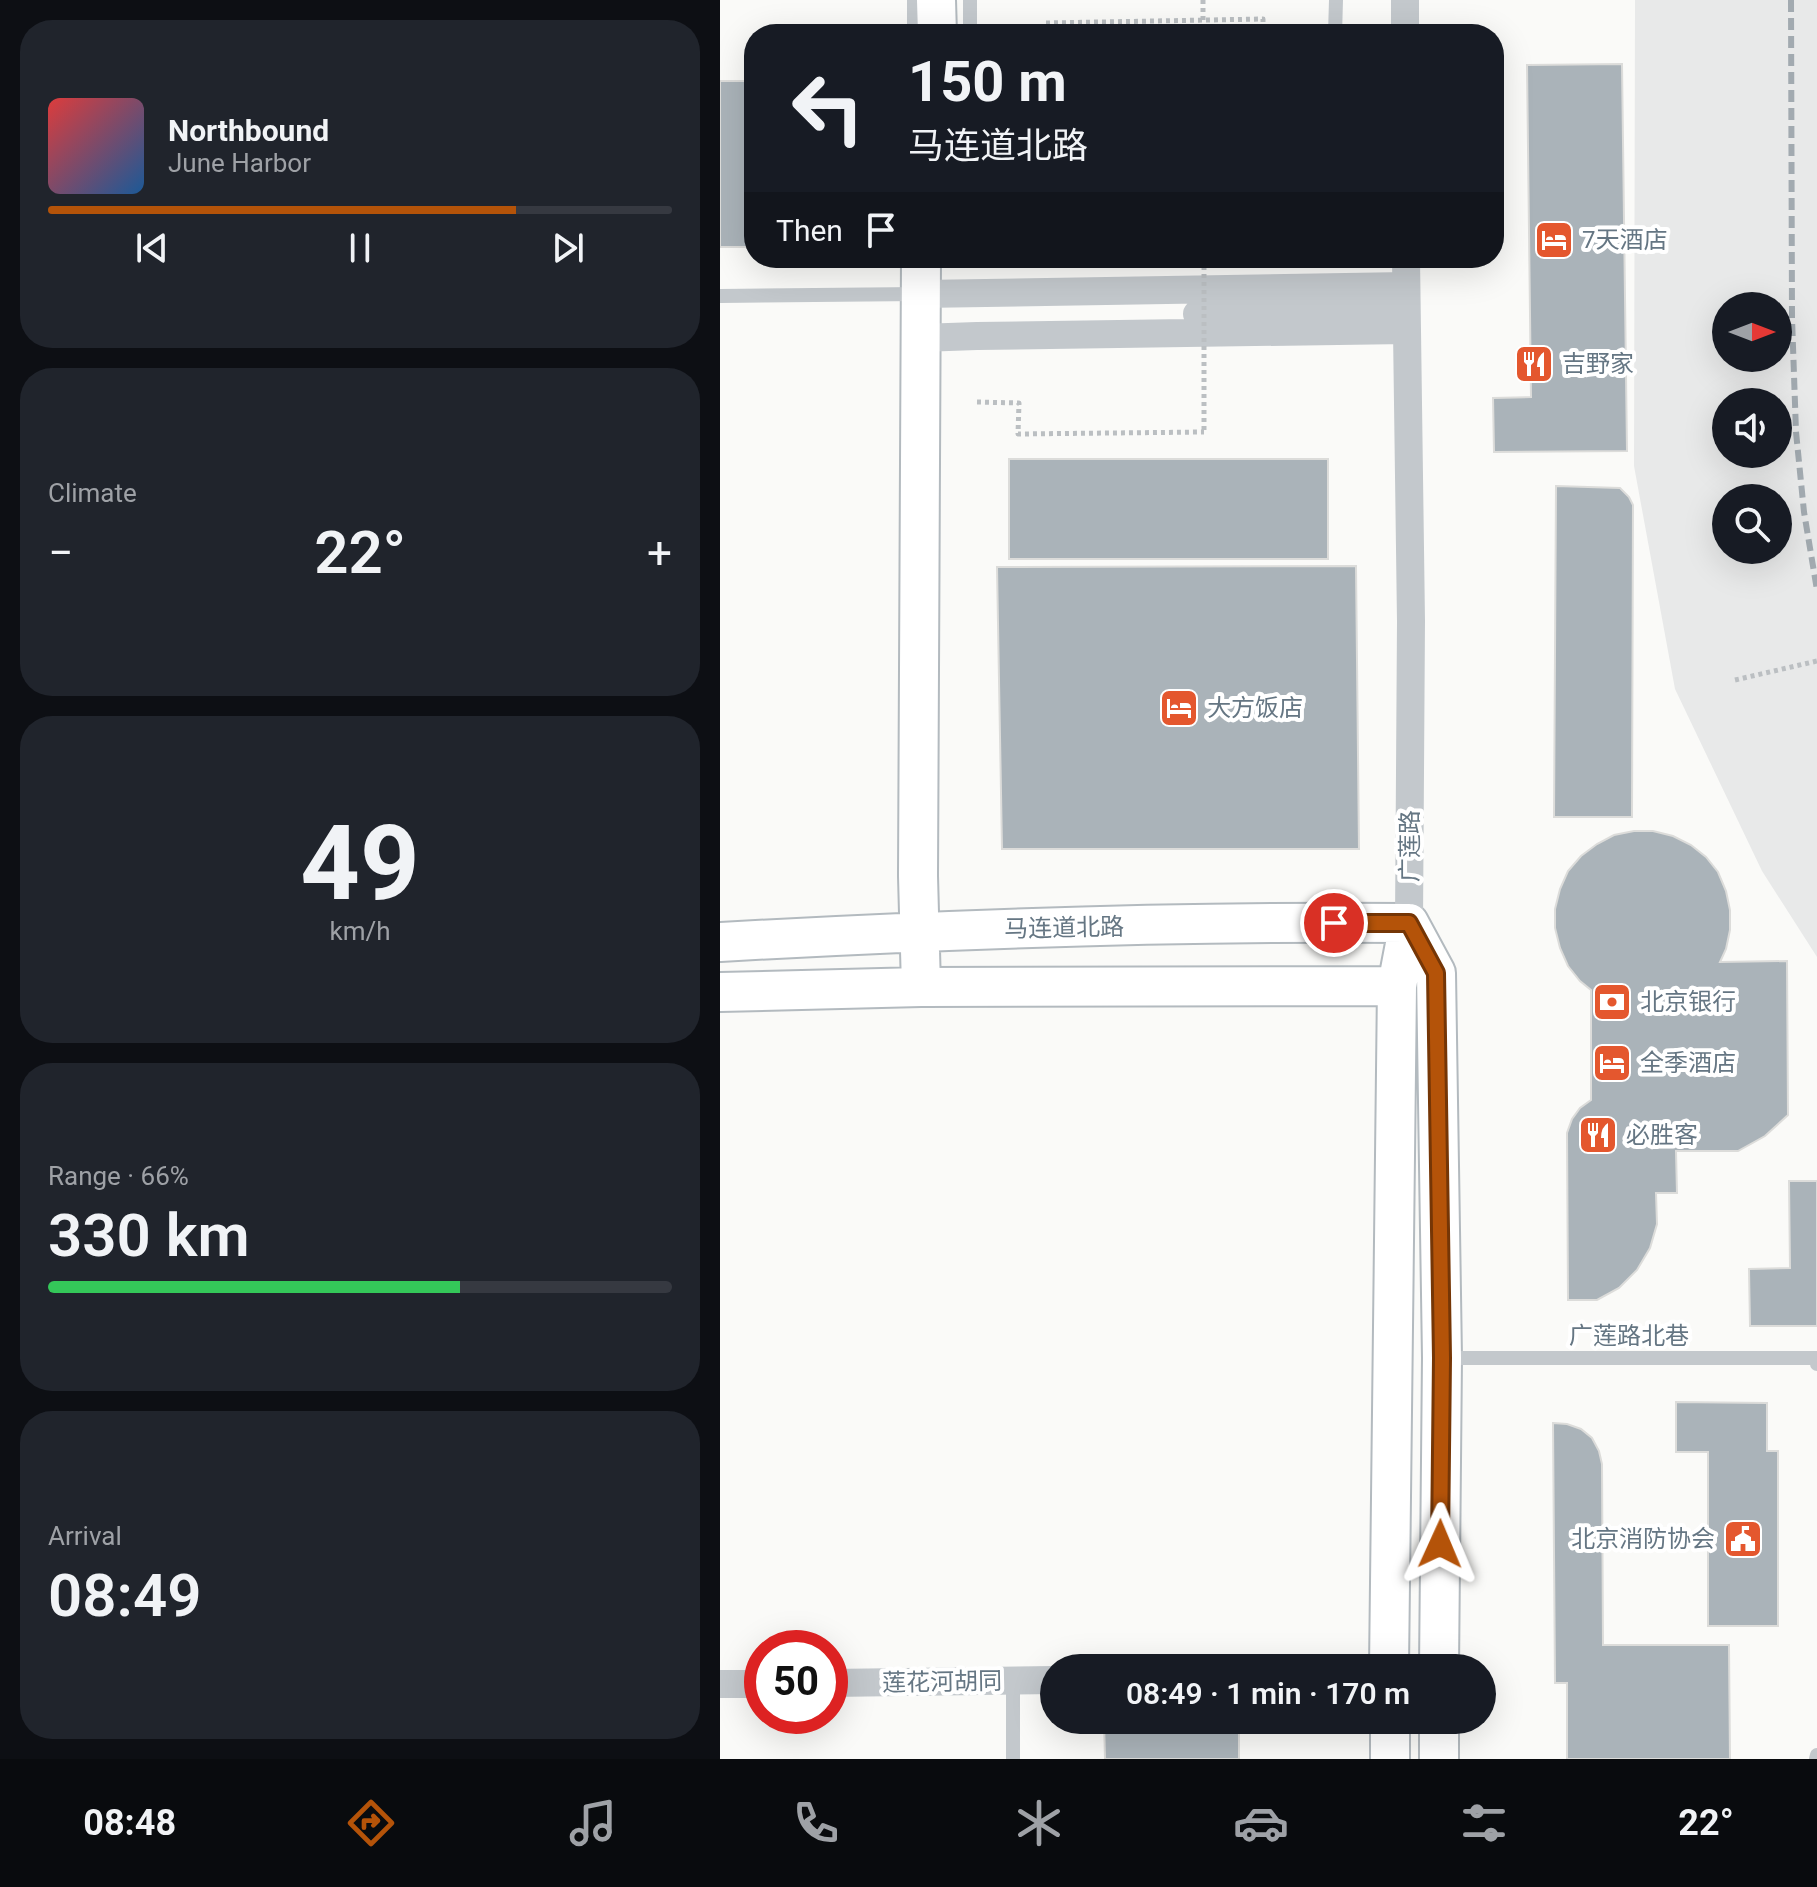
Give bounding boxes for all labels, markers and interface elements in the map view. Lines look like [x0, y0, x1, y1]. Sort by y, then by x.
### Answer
text: 150 m [908, 49, 1067, 115]
icon: left [776, 56, 880, 160]
text: Northbound [168, 113, 329, 148]
text: 马连道北路 [908, 125, 1088, 167]
text: June Harbor [168, 148, 311, 178]
icon: arrive [859, 208, 903, 252]
text: Then [776, 213, 843, 248]
hotel icon: 7天酒店 [1533, 219, 1575, 261]
icon: previous [130, 226, 174, 270]
icon: pause [338, 226, 382, 270]
icon: next [546, 226, 590, 270]
place label: 7天酒店 [1582, 226, 1668, 254]
north arrow [1712, 292, 1792, 372]
map controls [1712, 292, 1792, 564]
restaurant icon: 吉野家 [1513, 343, 1555, 385]
place label: 吉野家 [1562, 350, 1634, 378]
button: sound [1712, 388, 1792, 468]
text: Climate [48, 478, 137, 508]
button: search [1712, 484, 1792, 564]
text: 22° [314, 517, 406, 588]
text: − [48, 527, 73, 579]
text: + [647, 527, 672, 579]
hotel icon: 大方饭店 [1158, 687, 1200, 729]
place label: 大方饭店 [1207, 694, 1303, 722]
text: 49 [300, 803, 420, 924]
street label: 广莲路 [1396, 810, 1424, 882]
pin [1300, 889, 1368, 957]
icon: arrive [1312, 901, 1356, 945]
street label: 马连道北路 [1004, 913, 1124, 943]
text: km/h [329, 916, 391, 946]
bank icon: 北京银行 [1591, 981, 1633, 1023]
place label: 北京银行 [1640, 988, 1736, 1016]
hotel icon: 全季酒店 [1591, 1042, 1633, 1084]
place label: 全季酒店 [1640, 1049, 1736, 1077]
restaurant icon: 必胜客 [1577, 1114, 1619, 1156]
place label: 必胜客 [1626, 1121, 1698, 1149]
text: Range · 66% [48, 1161, 189, 1191]
text: 330 km [48, 1200, 250, 1271]
street label: 广莲路北巷 [1569, 1322, 1689, 1350]
position arrow [1398, 1502, 1482, 1586]
public building icon: 北京消防协会 [1722, 1518, 1764, 1560]
text: Arrival [48, 1521, 122, 1551]
place label: 北京消防协会 [1571, 1525, 1715, 1553]
text: 08:49 [48, 1560, 201, 1631]
speed limit sign: 50 [744, 1630, 848, 1734]
street label: 莲花河胡同 [882, 1667, 1002, 1697]
text: 08:49 · 1 min · 170 m [1126, 1676, 1410, 1711]
icon: directions [343, 1795, 399, 1851]
icon: music [565, 1795, 621, 1851]
icon: phone [788, 1795, 844, 1851]
icon: climate [1011, 1795, 1067, 1851]
icon: car [1233, 1795, 1289, 1851]
icon: filters [1456, 1795, 1512, 1851]
text: 08:48 [83, 1802, 176, 1844]
text: 22° [1678, 1802, 1734, 1844]

